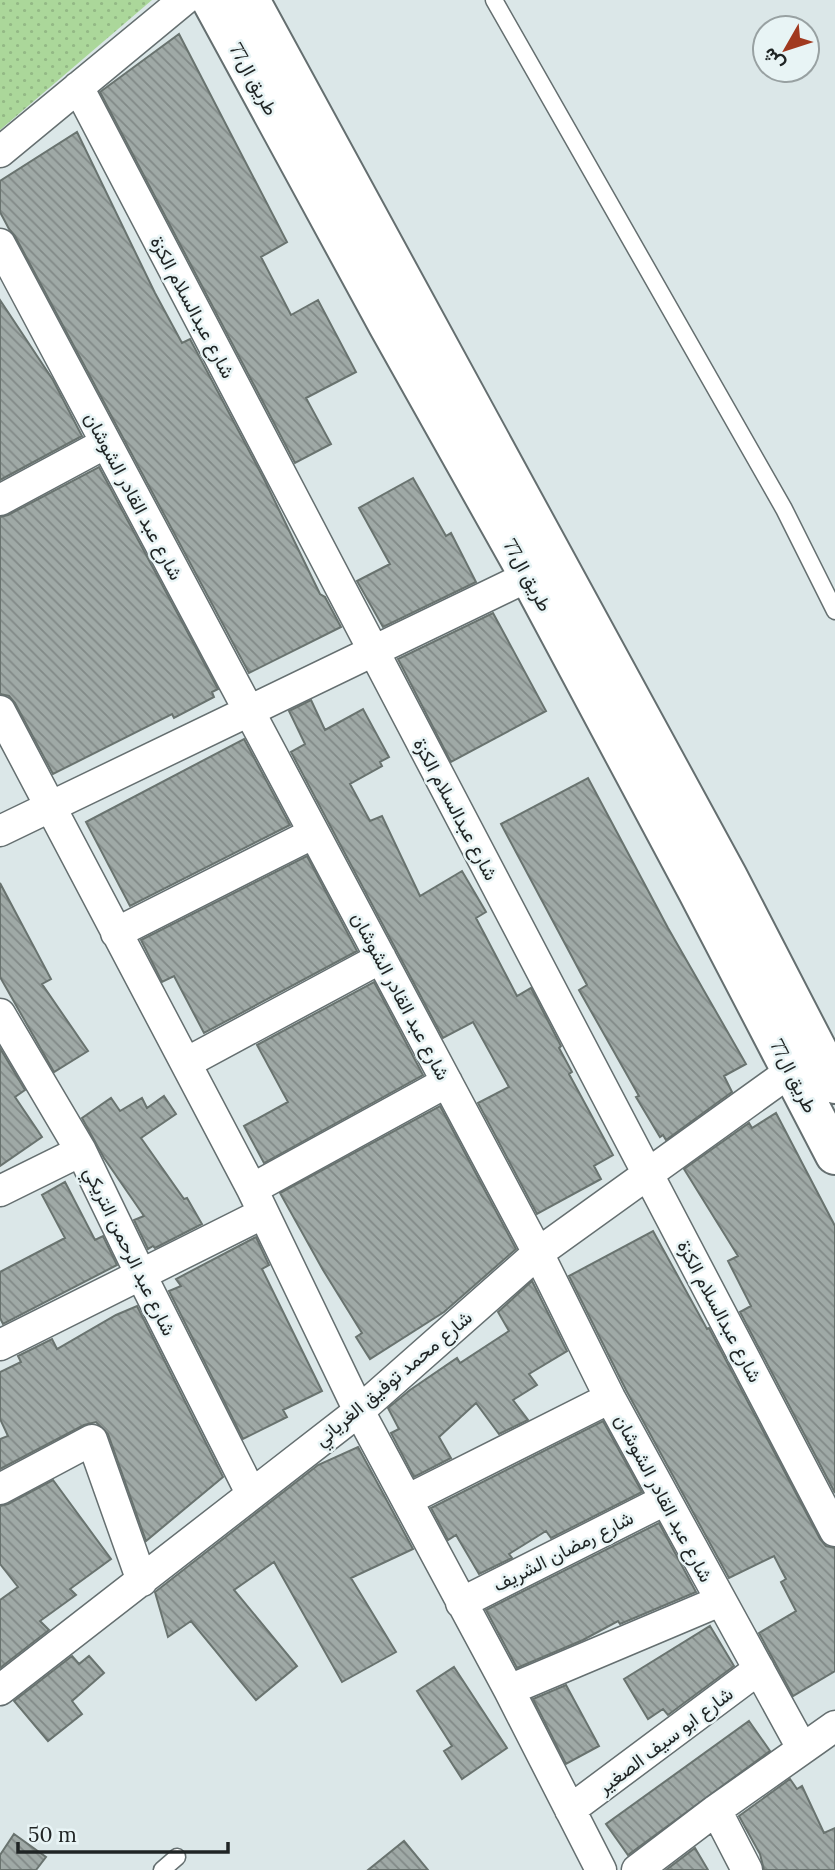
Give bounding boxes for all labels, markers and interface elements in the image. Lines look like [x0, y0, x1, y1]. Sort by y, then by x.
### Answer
north arrow [751, 14, 821, 84]
street label: طريق ال77 [224, 38, 284, 120]
text: ش [756, 43, 789, 76]
street label: شارع عبدالسلام الكزة [144, 232, 241, 383]
street label: شارع عبد القادر الشوشان [79, 408, 188, 585]
street label: طريق ال77 [498, 534, 558, 616]
street label: شارع عبدالسلام الكزة [407, 734, 504, 885]
street label: شارع عبد القادر الشوشان [346, 908, 455, 1085]
street label: طريق ال77 [765, 1035, 823, 1117]
street label: شارع عبد الرحمن التريكي [75, 1163, 181, 1341]
street label: شارع عبدالسلام الكزة [671, 1236, 768, 1387]
street label: شارع محمد توفيق الغرياني [309, 1305, 479, 1454]
street label: شارع عبد القادر الشوشان [609, 1410, 718, 1587]
street label: شارع رمضان الشريف [489, 1505, 638, 1598]
street label: شارع ابو سيف الصغير [592, 1681, 738, 1800]
scale bar [18, 1811, 228, 1855]
text: 50 m [28, 1821, 77, 1848]

